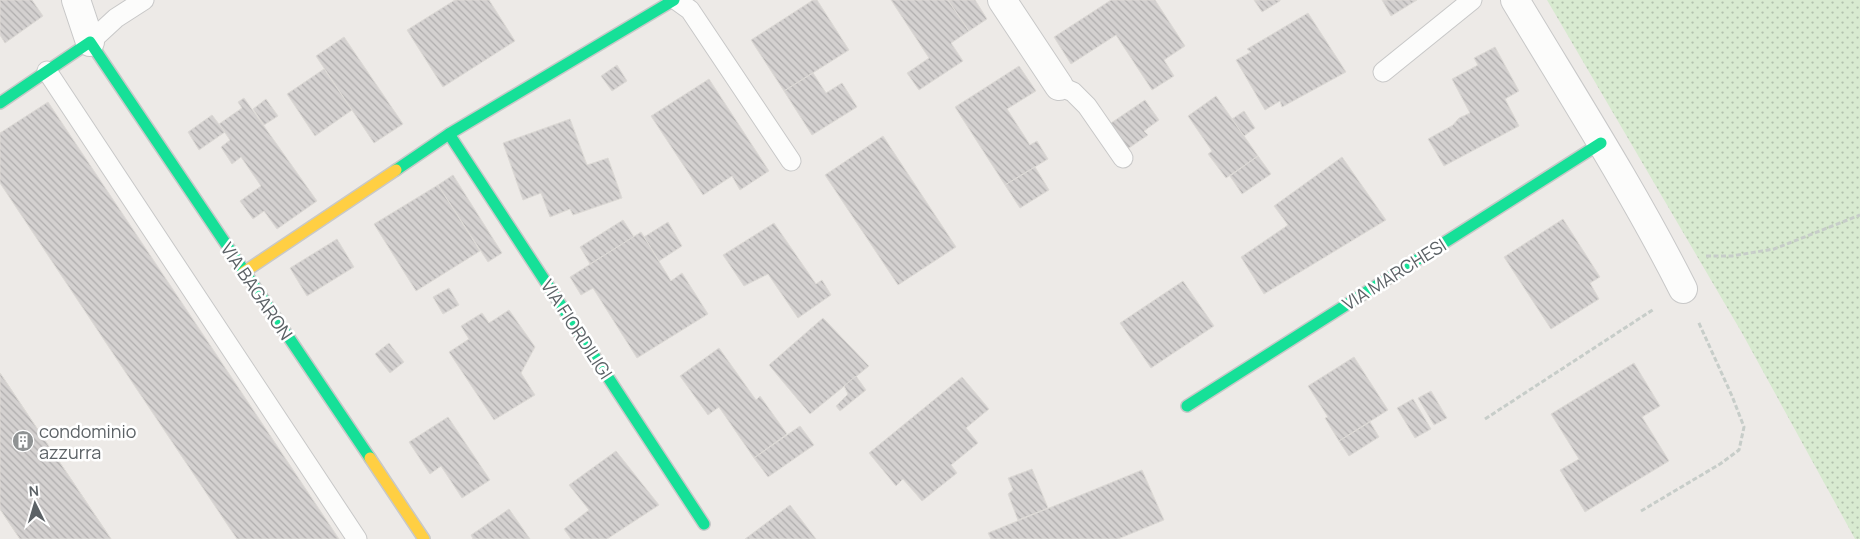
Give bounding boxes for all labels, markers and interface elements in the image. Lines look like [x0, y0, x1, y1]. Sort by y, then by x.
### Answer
street label: VIA MARCHESI [1338, 233, 1450, 315]
street label: VIA BAGARON [216, 238, 298, 344]
street label: VIA FIORDILIGI [536, 275, 618, 383]
place label: condominio azzurra [39, 419, 136, 464]
building icon: condominio azzurra [11, 429, 35, 453]
north arrow [10, 479, 60, 529]
text: N [28, 481, 40, 500]

